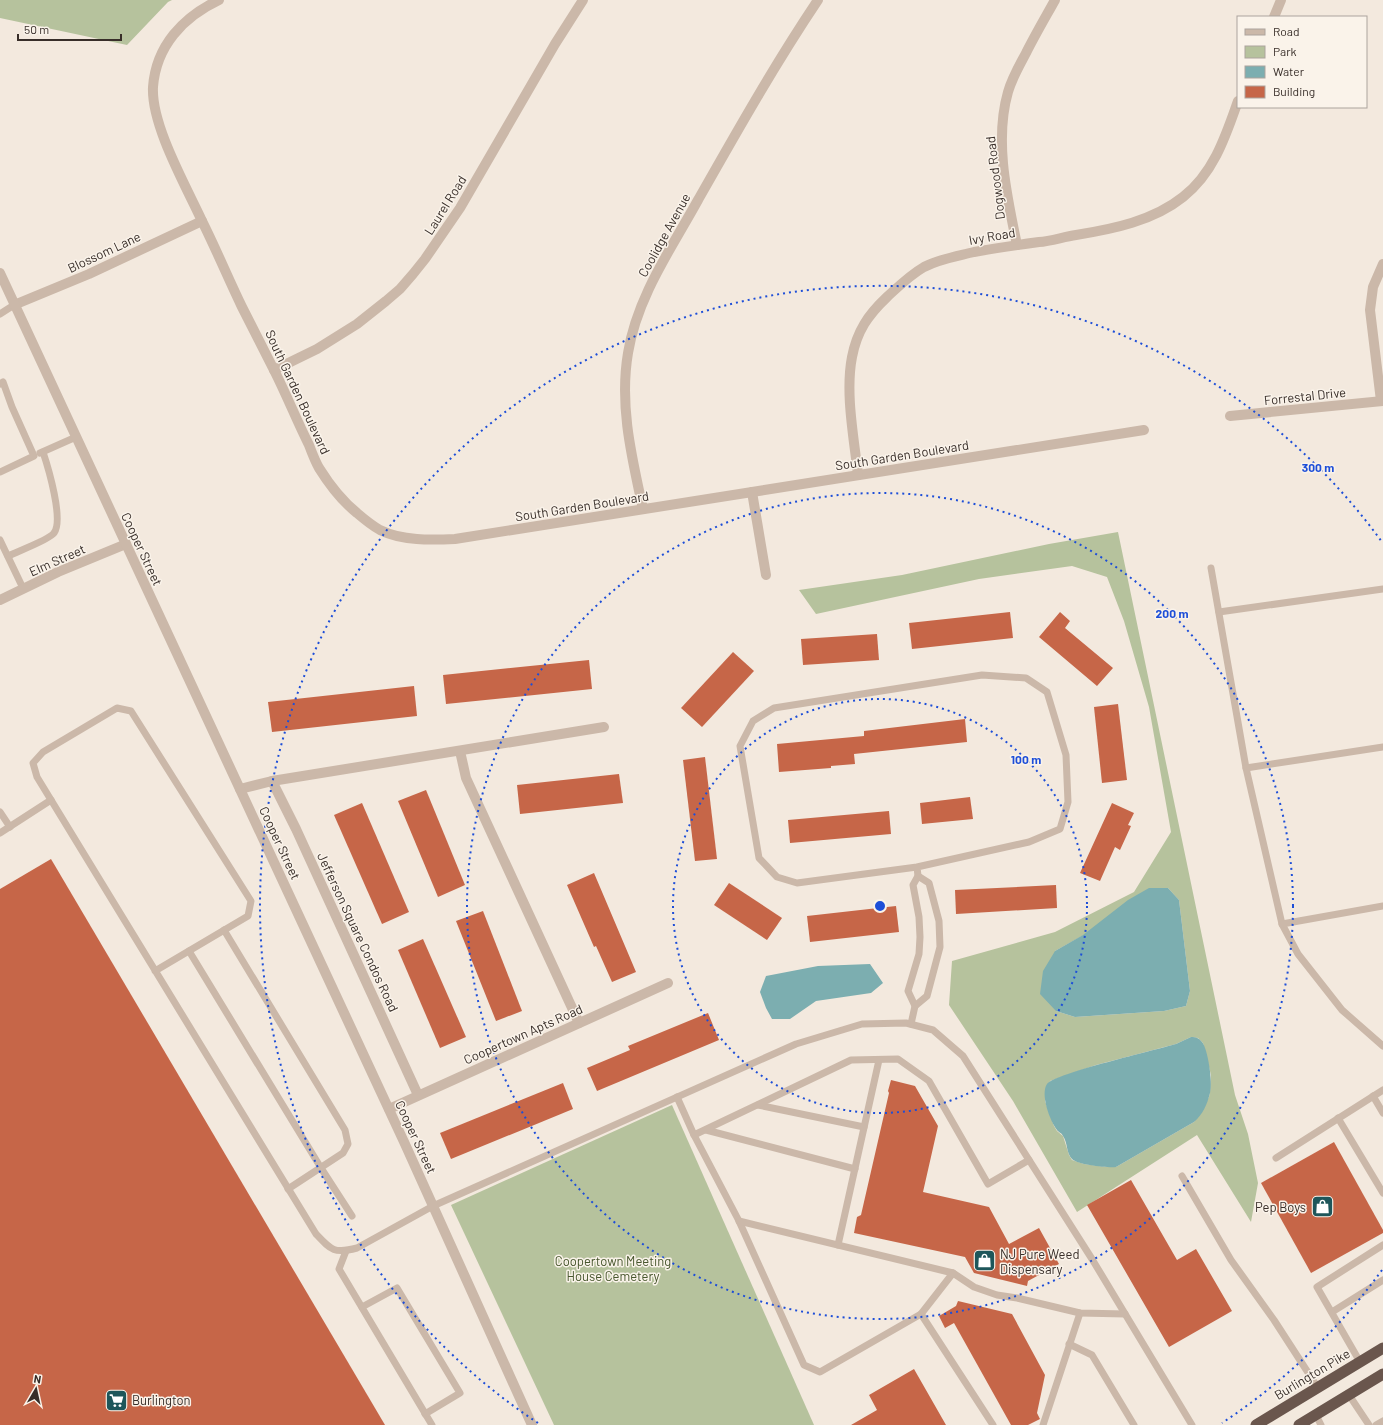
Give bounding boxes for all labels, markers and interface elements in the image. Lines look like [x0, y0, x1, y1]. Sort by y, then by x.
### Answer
scale bar [18, 16, 121, 42]
legend [1237, 16, 1367, 108]
text: 50 m [24, 22, 49, 36]
text: Road [1273, 24, 1300, 38]
text: Park [1273, 44, 1297, 58]
text: Water [1273, 64, 1305, 78]
text: Building [1273, 84, 1315, 98]
street label: Dogwood Road [982, 135, 1008, 221]
street label: Laurel Road [420, 172, 470, 238]
street label: Coolidge Avenue [634, 190, 694, 280]
street label: Ivy Road [968, 224, 1016, 248]
street label: Blossom Lane [65, 228, 143, 276]
street label: South Garden Boulevard [262, 327, 334, 457]
street label: Forrestal Drive [1263, 384, 1347, 408]
street label: South Garden Boulevard [834, 437, 970, 473]
text: 300 m [1302, 460, 1334, 474]
street label: South Garden Boulevard [514, 488, 650, 524]
street label: Cooper Street [118, 510, 166, 588]
street label: Elm Street [26, 541, 88, 579]
text: 200 m [1156, 606, 1188, 620]
text: 100 m [1011, 752, 1041, 766]
street label: Cooper Street [256, 804, 304, 882]
street label: Jefferson Square Condos Road [314, 850, 402, 1014]
centre of rings [873, 899, 887, 913]
street label: Coopertown Apts Road [461, 1001, 585, 1067]
street label: Cooper Street [392, 1098, 440, 1176]
shop icon: Pep Boys [1309, 1194, 1335, 1220]
place label: Pep Boys [1255, 1199, 1306, 1215]
place label: NJ Pure Weed Dispensary [1000, 1246, 1079, 1277]
shop icon: NJ Pure Weed Dispensary [972, 1248, 998, 1274]
park label: Coopertown Meeting House Cemetery [555, 1253, 671, 1284]
street label: Burlington Pike [1271, 1345, 1353, 1403]
north arrow [16, 1369, 56, 1409]
text: N [33, 1372, 42, 1386]
supermarket icon: Burlington [104, 1387, 130, 1413]
place label: Burlington [132, 1392, 191, 1408]

